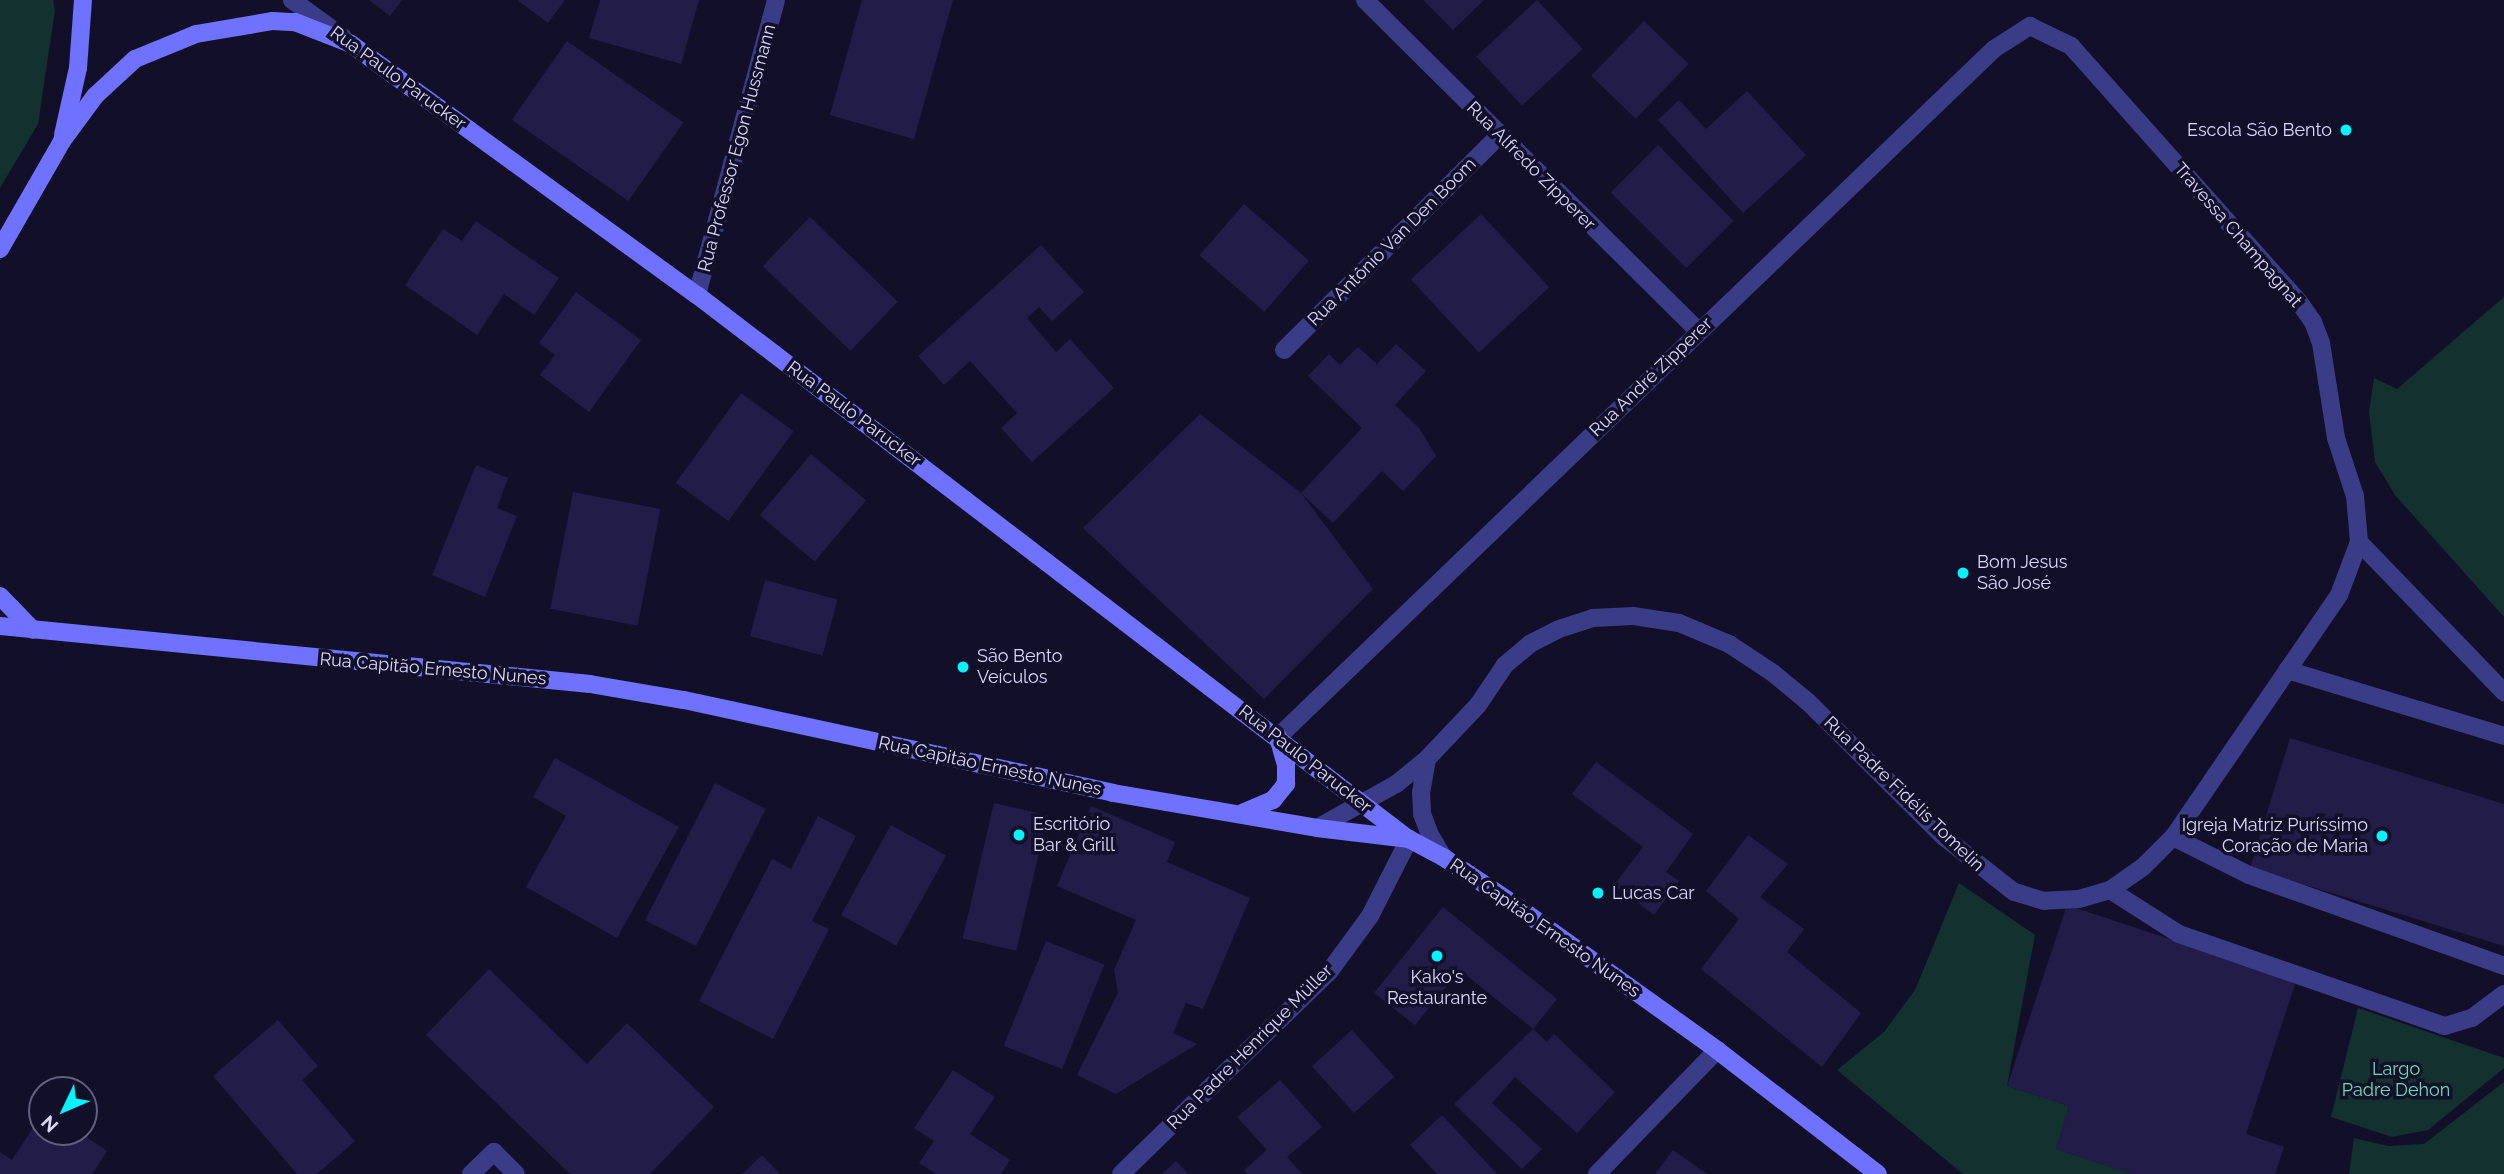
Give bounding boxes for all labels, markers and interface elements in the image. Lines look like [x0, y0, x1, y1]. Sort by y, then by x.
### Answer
street label: Rua Paulo Parucker [326, 22, 470, 134]
street label: Rua Professor Egon Hussmann [693, 22, 781, 274]
street label: Rua Alfredo Zipperer [1462, 97, 1600, 235]
place label: Escola São Bento [2187, 119, 2332, 141]
marker: Escola São Bento [2338, 122, 2354, 138]
street label: Rua Antônio Van Den Boom [1303, 153, 1481, 331]
street label: Travessa Champagnat [2169, 158, 2307, 312]
street label: Rua André Zipperer [1585, 313, 1717, 441]
street label: Rua Paulo Parucker [783, 357, 925, 471]
place label: Bom Jesus São José [1977, 552, 2068, 594]
marker: Bom Jesus São José [1955, 565, 1971, 581]
place label: São Bento Veículos [977, 646, 1063, 688]
street label: Rua Capitão Ernesto Nunes [319, 648, 547, 690]
marker: São Bento Veículos [955, 659, 971, 675]
street label: Rua Paulo Parucker [1234, 701, 1376, 817]
street label: Rua Padre Fidélis Tomelin [1819, 712, 1989, 876]
street label: Rua Capitão Ernesto Nunes [876, 732, 1104, 800]
place label: Escritório Bar & Grill [1033, 814, 1115, 856]
place label: Igreja Matriz Puríssimo Coração de Maria [2182, 815, 2368, 858]
marker: Escritório Bar & Grill [1011, 827, 1027, 843]
marker: Igreja Matriz Puríssimo Coração de Maria [2374, 828, 2390, 844]
street label: Rua Capitão Ernesto Nunes [1446, 854, 1644, 1002]
place label: Lucas Car [1612, 882, 1695, 904]
marker: Lucas Car [1590, 885, 1606, 901]
marker: Kako's Restaurante [1429, 948, 1445, 964]
street label: Rua Padre Henrique Müller [1163, 960, 1337, 1134]
place label: Kako's Restaurante [1387, 967, 1487, 1010]
park label: Largo Padre Dehon [2342, 1059, 2450, 1102]
north arrow [28, 1076, 98, 1146]
text: N [36, 1111, 62, 1137]

